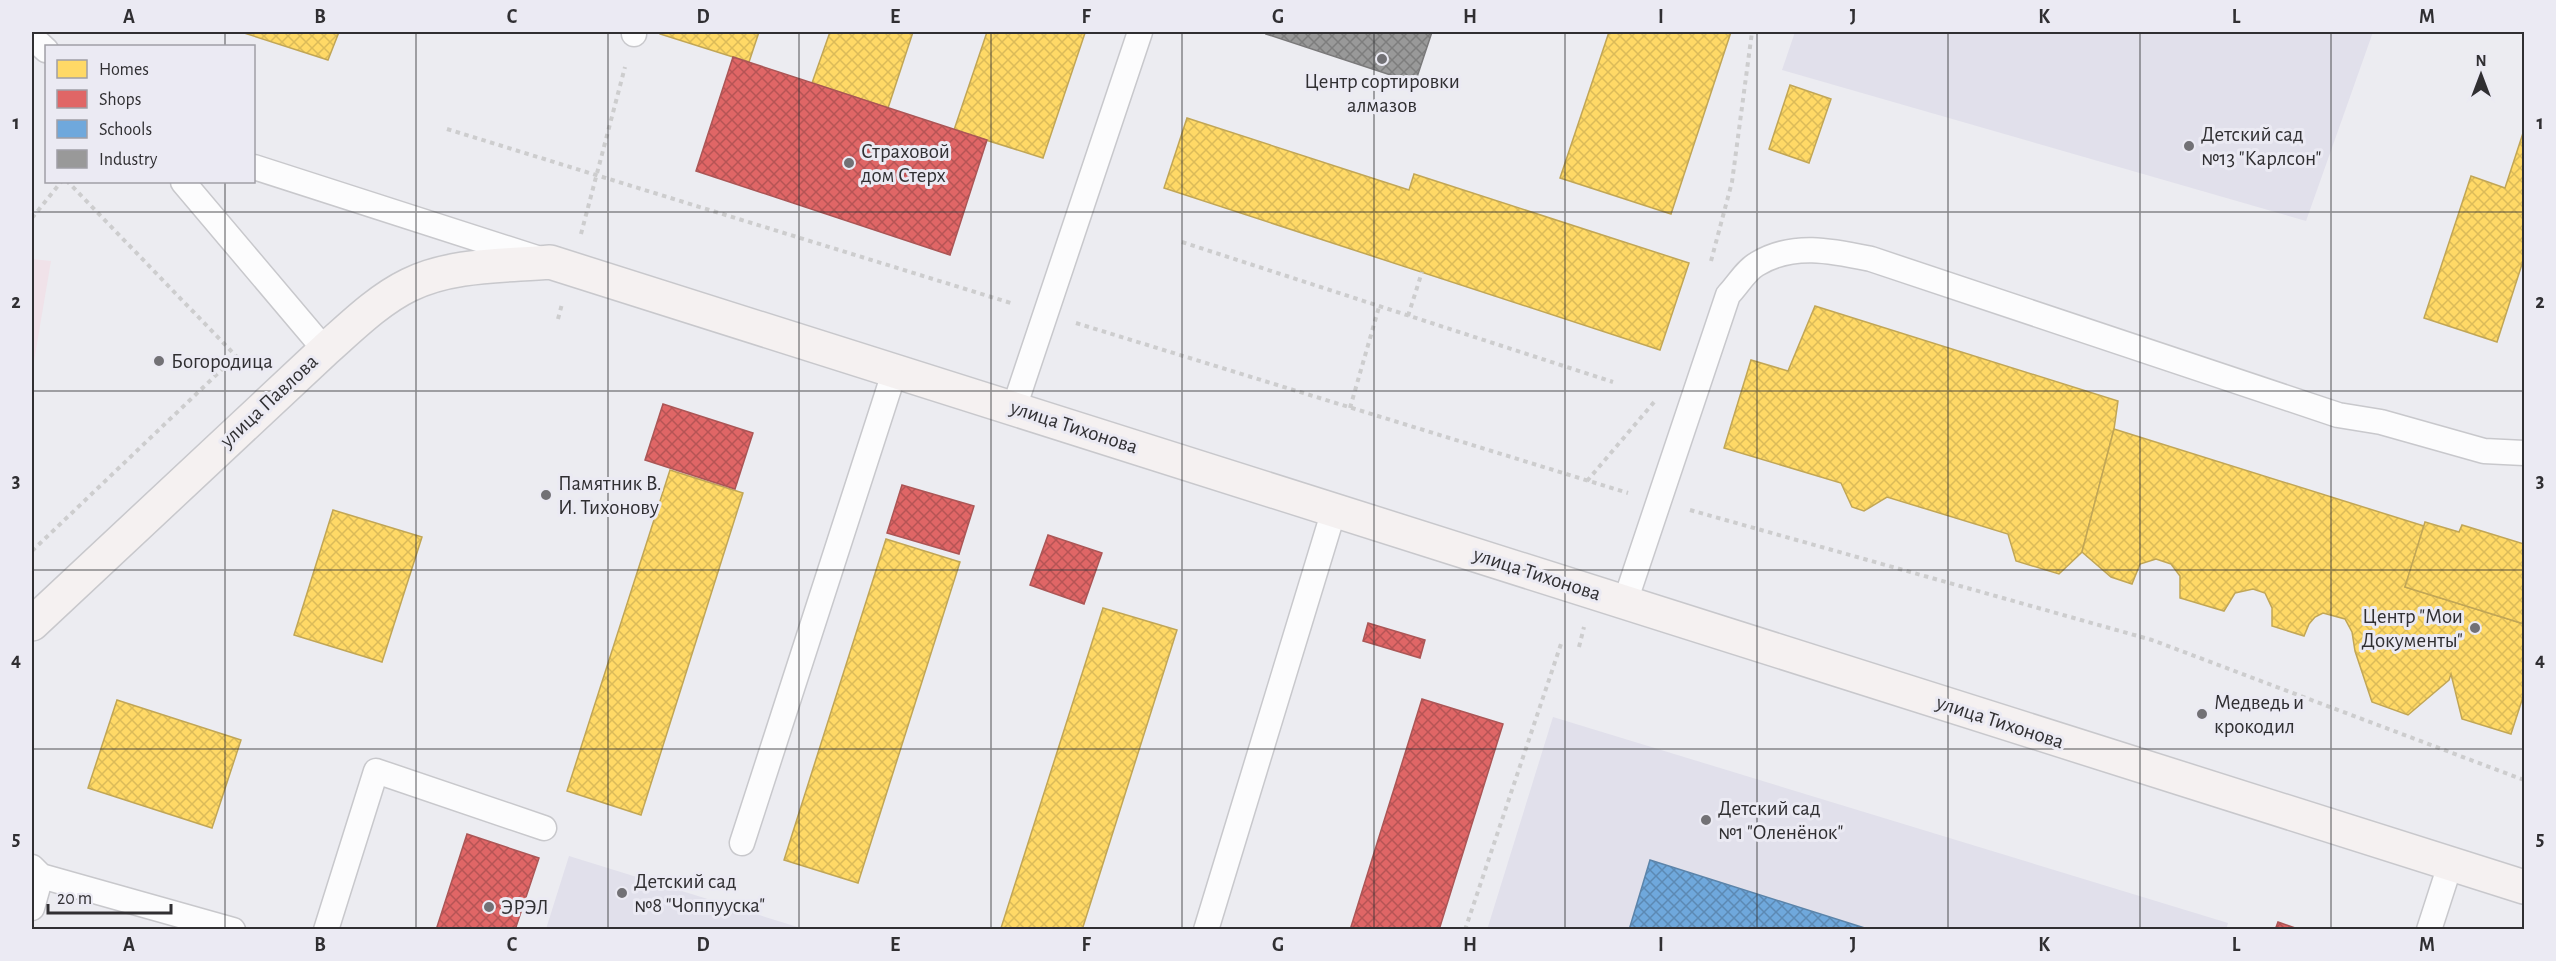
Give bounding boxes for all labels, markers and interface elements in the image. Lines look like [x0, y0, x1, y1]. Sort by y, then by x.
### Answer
text: A [123, 7, 135, 27]
text: B [314, 7, 326, 27]
text: C [507, 7, 518, 27]
text: D [696, 7, 710, 27]
text: E [890, 7, 900, 27]
text: F [1081, 7, 1091, 27]
text: G [1272, 7, 1284, 27]
text: H [1463, 7, 1477, 27]
text: I [1658, 7, 1664, 27]
text: J [1850, 7, 1856, 27]
text: K [2038, 7, 2050, 27]
text: L [2232, 7, 2241, 27]
text: M [2419, 7, 2435, 27]
legend [45, 45, 255, 183]
north arrow [2451, 45, 2511, 105]
marker: Центр сортировки алмазов [1375, 52, 1389, 66]
text: N [2475, 53, 2487, 69]
text: Homes [99, 61, 149, 79]
place label: Центр сортировки алмазов [1304, 71, 1460, 116]
text: Shops [99, 91, 141, 109]
text: 1 [12, 113, 20, 133]
text: 1 [2536, 113, 2544, 133]
text: Schools [99, 121, 152, 139]
place label: Детский сад №13 "Карлсон" [2201, 124, 2321, 169]
marker: Детский сад №13 "Карлсон" [2182, 139, 2196, 153]
place label: Страховой дом Стерх [861, 141, 950, 186]
text: Industry [99, 151, 158, 169]
marker: Страховой дом Стерх [842, 156, 856, 170]
text: 2 [11, 292, 21, 312]
text: 2 [2535, 292, 2545, 312]
street label: улица Павлова [215, 350, 322, 452]
place label: Богородица [171, 351, 273, 372]
marker: Богородица [152, 354, 166, 368]
street label: улица Тихонова [1007, 396, 1141, 458]
text: 3 [12, 471, 20, 491]
text: 3 [2536, 471, 2544, 491]
place label: Памятник В. И. Тихонову [558, 473, 662, 518]
marker: Памятник В. И. Тихонову [539, 488, 553, 502]
street label: улица Тихонова [1470, 543, 1604, 605]
place label: Центр "Мои Документы" [2361, 606, 2463, 651]
marker: Центр "Мои Документы" [2468, 621, 2482, 635]
text: 4 [11, 650, 21, 670]
text: 4 [2535, 650, 2545, 670]
street label: улица Тихонова [1933, 691, 2067, 753]
place label: Медведь и крокодил [2214, 692, 2304, 737]
marker: Медведь и крокодил [2195, 707, 2209, 721]
place label: Детский сад №1 "Оленёнок" [1718, 798, 1843, 843]
marker: Детский сад №1 "Оленёнок" [1699, 813, 1713, 827]
text: 5 [12, 829, 20, 849]
text: 5 [2536, 829, 2544, 849]
place label: Детский сад №8 "Чоппууска" [634, 871, 765, 916]
scale bar [48, 877, 171, 915]
marker: Детский сад №8 "Чоппууска" [615, 886, 629, 900]
text: 20 m [57, 890, 92, 908]
place label: ЭРЭЛ [501, 897, 549, 918]
marker: ЭРЭЛ [482, 900, 496, 914]
text: A [123, 935, 135, 955]
text: B [314, 935, 326, 955]
text: C [507, 935, 518, 955]
text: D [696, 935, 710, 955]
text: E [890, 935, 900, 955]
text: F [1081, 935, 1091, 955]
text: G [1272, 935, 1284, 955]
text: H [1463, 935, 1477, 955]
text: I [1658, 935, 1664, 955]
text: J [1850, 935, 1856, 955]
text: K [2038, 935, 2050, 955]
text: L [2232, 935, 2241, 955]
text: M [2419, 935, 2435, 955]

